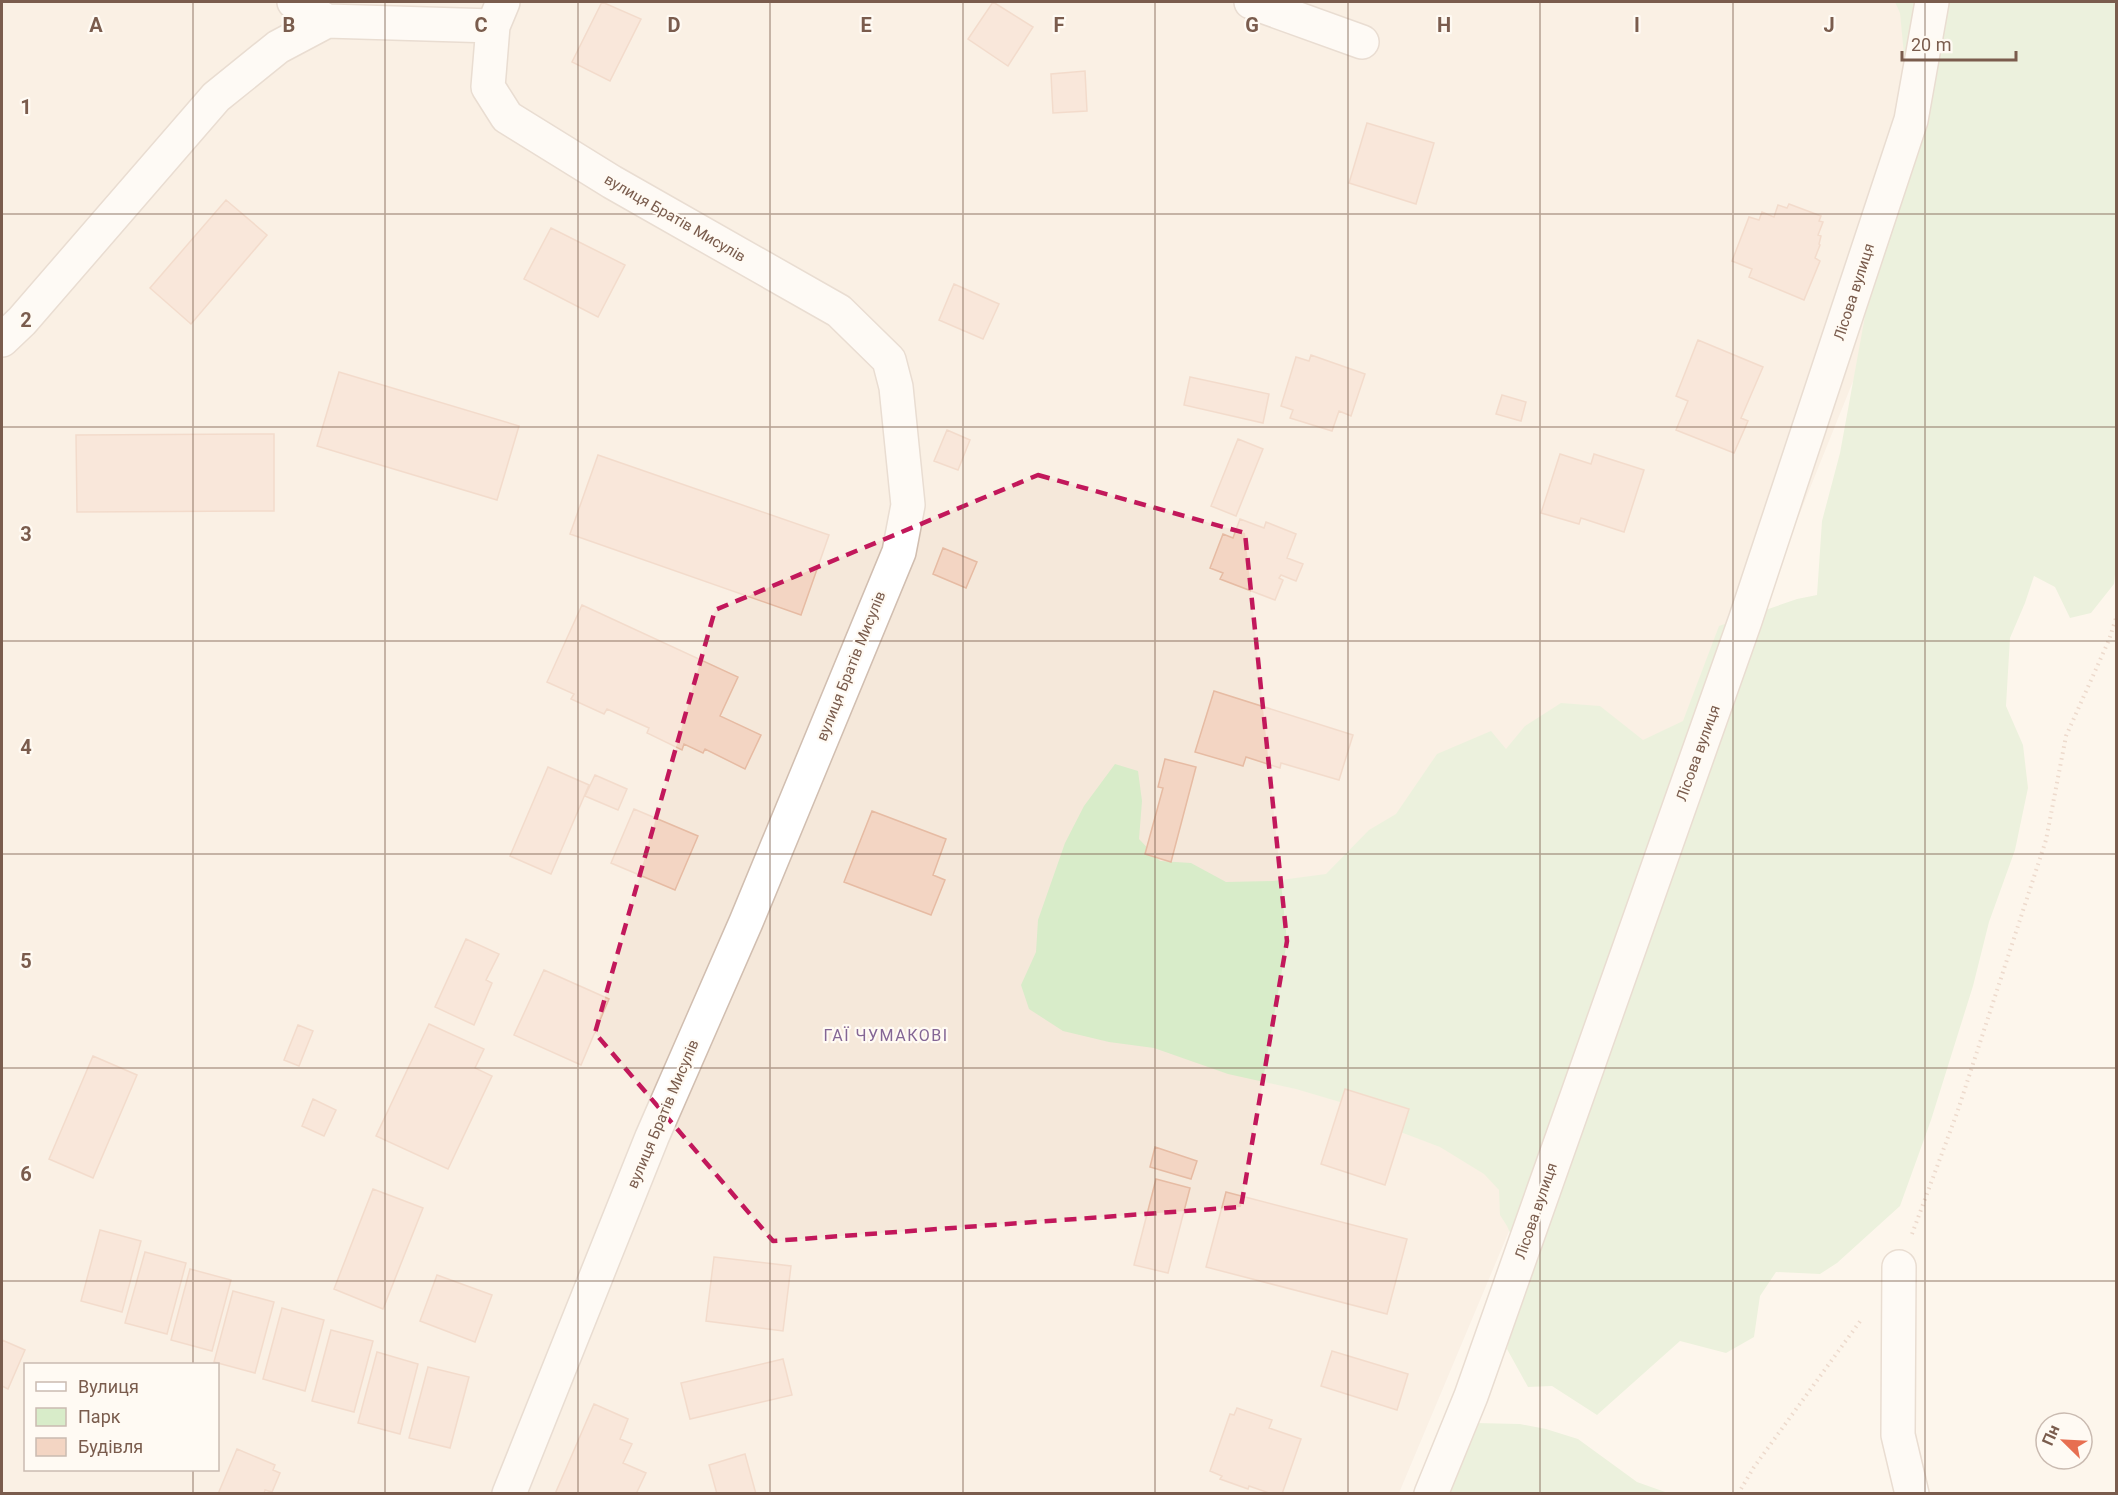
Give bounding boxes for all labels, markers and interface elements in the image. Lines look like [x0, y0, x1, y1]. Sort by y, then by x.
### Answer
text: A [89, 13, 103, 37]
text: B [283, 13, 295, 37]
text: C [474, 13, 488, 37]
text: D [668, 13, 681, 37]
text: E [860, 13, 872, 37]
text: F [1054, 13, 1065, 37]
text: G [1245, 13, 1259, 37]
text: H [1437, 13, 1451, 37]
text: I [1634, 13, 1640, 37]
text: J [1823, 13, 1835, 37]
scale bar [1902, 24, 2016, 62]
text: 20 m [1911, 34, 1951, 55]
text: 1 [20, 95, 32, 119]
street label: вулиця Братів Мисулів [601, 170, 749, 266]
street label: Лісова вулиця [1830, 241, 1878, 343]
text: 2 [20, 308, 32, 332]
text: 3 [20, 522, 32, 546]
street label: вулиця Братів Мисулів [813, 588, 889, 744]
street label: Лісова вулиця [1672, 702, 1724, 804]
text: 4 [20, 735, 32, 759]
text: 5 [20, 949, 32, 973]
district label: ГАЇ ЧУМАКОВІ [823, 1026, 949, 1045]
street label: вулиця Братів Мисулів [623, 1037, 703, 1191]
street label: Лісова вулиця [1511, 1160, 1561, 1262]
text: 6 [20, 1162, 32, 1186]
legend [24, 1363, 219, 1471]
text: Вулиця [78, 1376, 139, 1397]
text: Парк [78, 1406, 121, 1427]
north arrow [2034, 1411, 2094, 1471]
text: Пн [2038, 1422, 2064, 1448]
text: Будівля [78, 1436, 143, 1457]

